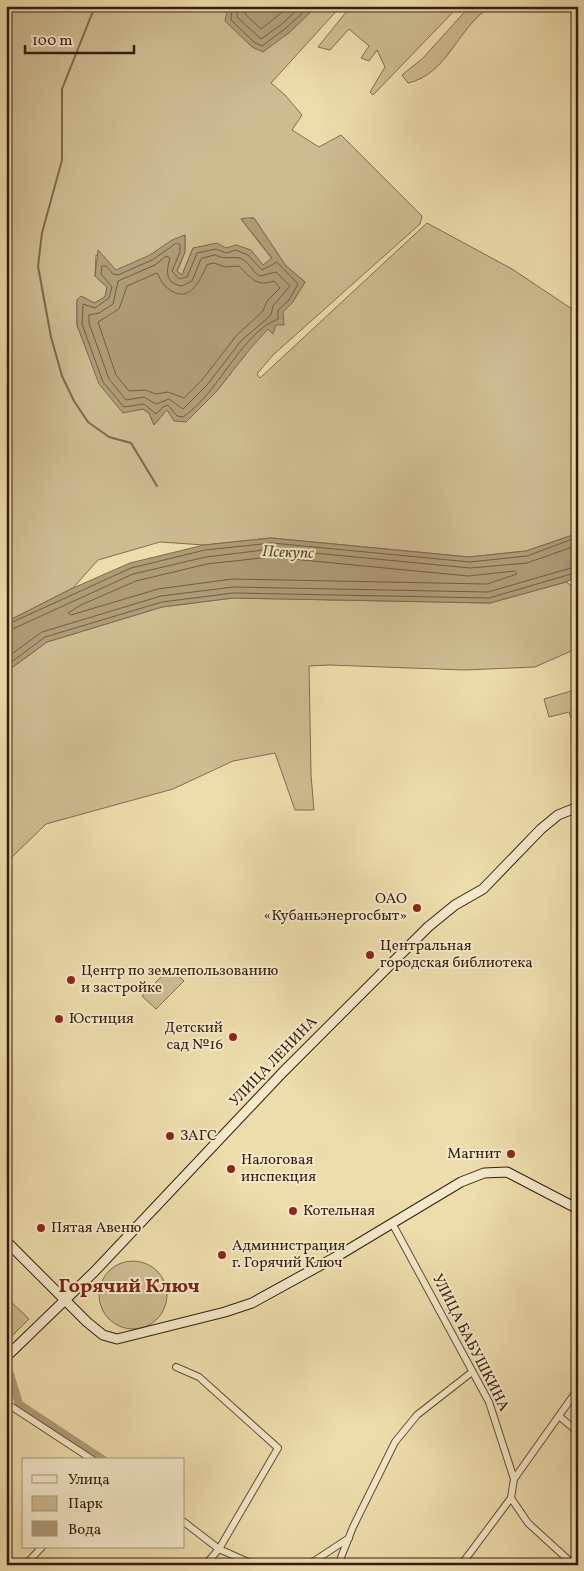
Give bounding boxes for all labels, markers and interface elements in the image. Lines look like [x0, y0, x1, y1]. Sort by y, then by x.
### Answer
scale bar [25, 22, 134, 54]
text: 100 m [32, 31, 72, 52]
water label: Псекупс [262, 541, 314, 565]
place label: ОАО «Кубаньэнергосбыт» [264, 889, 407, 927]
marker: ОАО «Кубаньэнергосбыт» [411, 902, 423, 914]
place label: Центральная городская библиотека [380, 936, 533, 974]
marker: Центральная городская библиотека [364, 949, 376, 961]
place label: Центр по землепользованию и застройке [81, 961, 278, 999]
marker: Центр по землепользованию и застройке [65, 974, 77, 986]
place label: Юстиция [69, 1009, 134, 1030]
street label: УЛИЦА ЛЕНИНА [225, 1012, 323, 1112]
marker: Юстиция [53, 1013, 65, 1025]
place label: Детский сад №16 [165, 1018, 223, 1056]
marker: Детский сад №16 [227, 1031, 239, 1043]
place label: ЗАГС [180, 1126, 217, 1147]
marker: ЗАГС [164, 1130, 176, 1142]
place label: Магнит [447, 1144, 501, 1165]
marker: Магнит [505, 1148, 517, 1160]
place label: Налоговая инспекция [241, 1150, 316, 1188]
marker: Налоговая инспекция [225, 1163, 237, 1175]
place label: Котельная [303, 1201, 375, 1222]
marker: Котельная [287, 1205, 299, 1217]
place label: Пятая Авеню [51, 1218, 141, 1239]
marker: Пятая Авеню [35, 1222, 47, 1234]
place label: Администрация г. Горячий Ключ [232, 1236, 346, 1274]
marker: Администрация г. Горячий Ключ [216, 1249, 228, 1261]
street label: УЛИЦА БАБУШКИНА [426, 1271, 514, 1416]
district label: Горячий Ключ [58, 1273, 200, 1301]
legend [22, 1458, 185, 1548]
text: Улица [68, 1470, 110, 1491]
text: Парк [68, 1494, 103, 1515]
text: Вода [68, 1520, 101, 1541]

